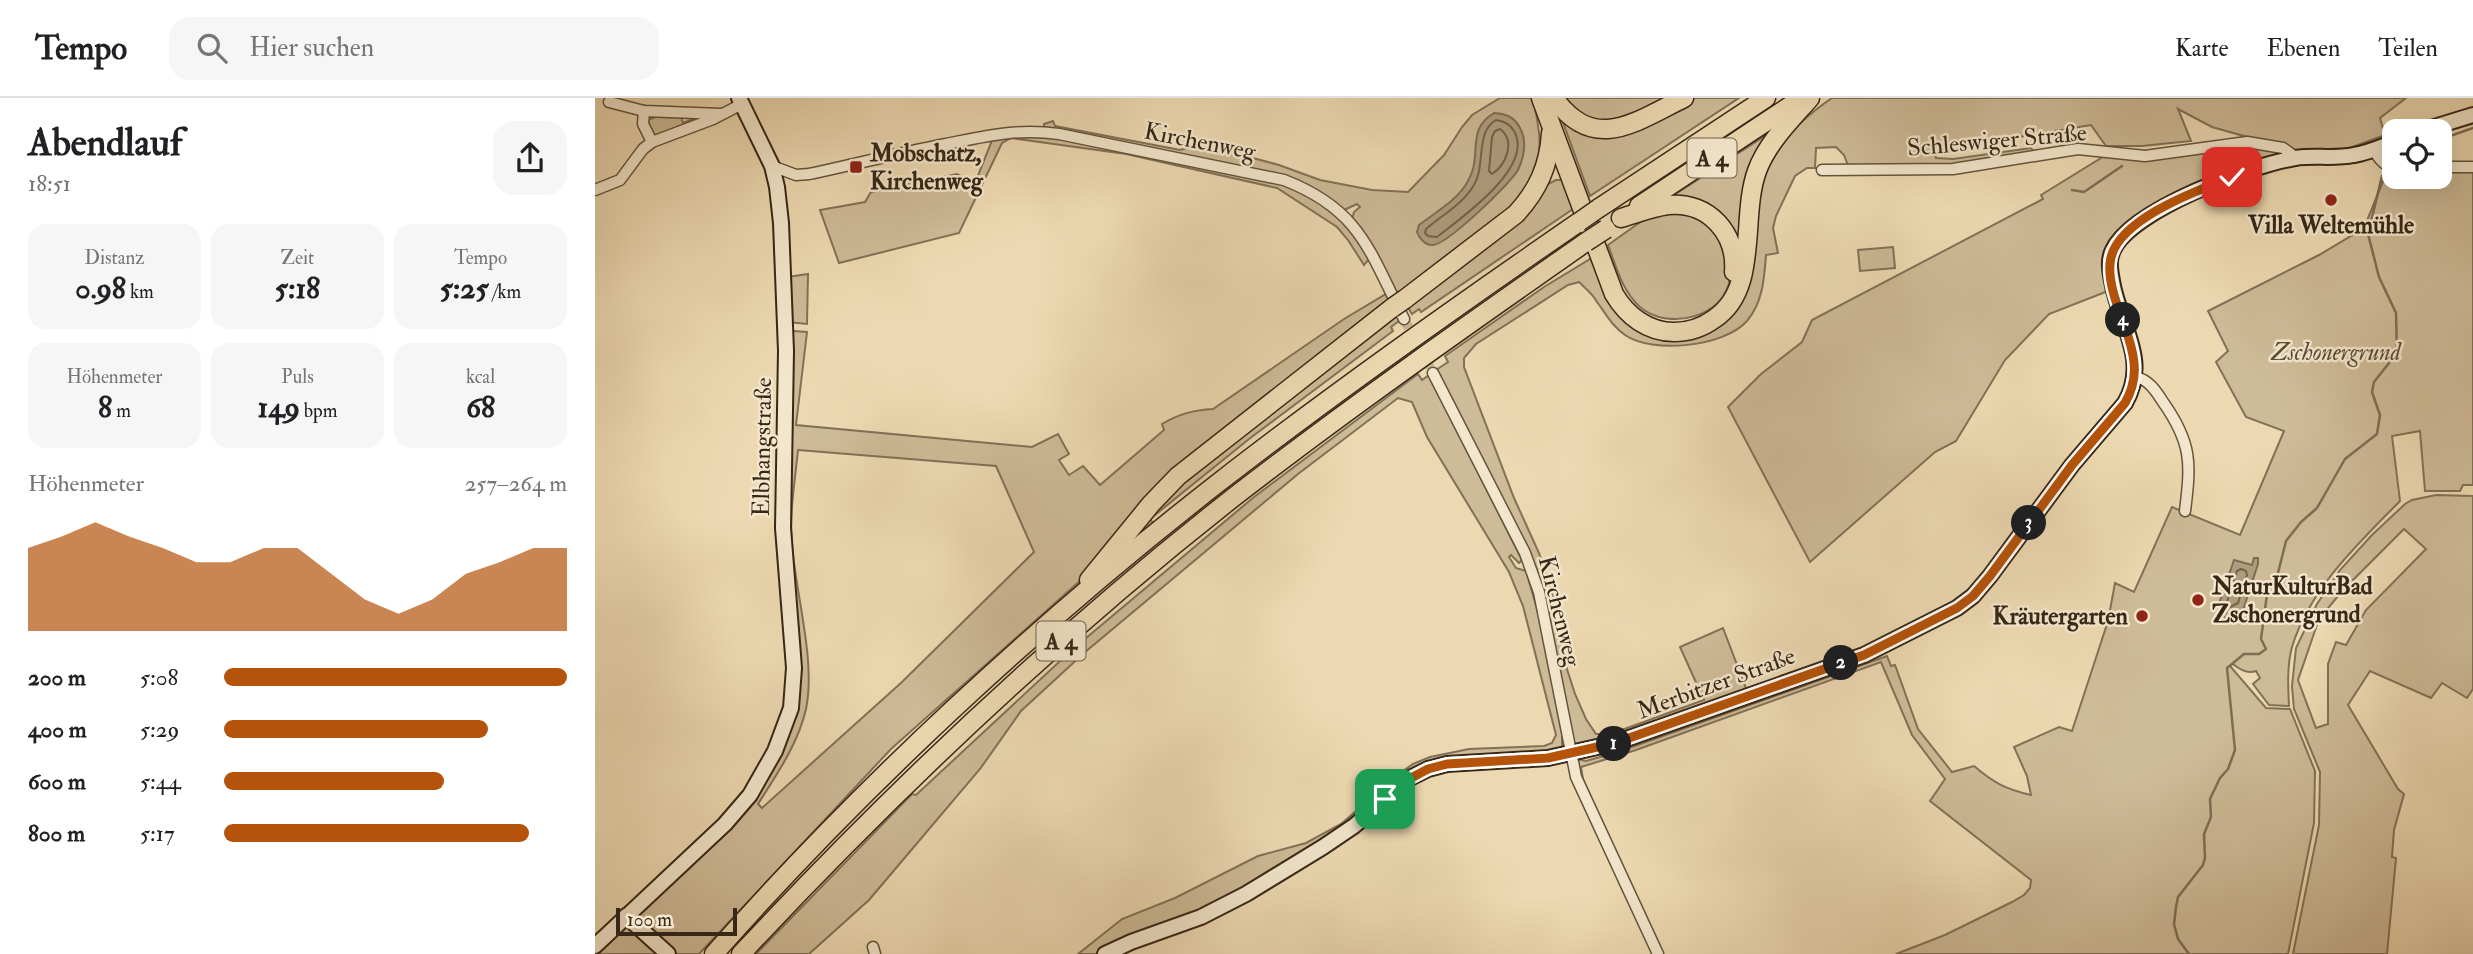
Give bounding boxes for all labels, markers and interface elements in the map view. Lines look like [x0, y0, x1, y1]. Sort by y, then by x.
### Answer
search box [169, 17, 659, 80]
text: Tempo [35, 28, 127, 69]
icon: search [193, 29, 231, 67]
text: Hier suchen [249, 32, 374, 64]
text: Karte [2175, 33, 2228, 64]
text: Ebenen [2266, 33, 2340, 64]
text: Teilen [2378, 33, 2438, 64]
street label: Kirchenweg [1142, 116, 1259, 168]
street label: Schleswiger Straße [1906, 117, 2088, 164]
text: Abendlauf [28, 119, 182, 167]
map controls [2382, 119, 2452, 189]
button: locate [2382, 119, 2452, 189]
button: share [493, 121, 567, 195]
place label: Mobschatz, Kirchenweg [869, 138, 984, 197]
road number: A 4 [1687, 138, 1737, 178]
pin [2202, 147, 2262, 207]
icon: check [2213, 158, 2251, 196]
marker: Mobschatz, Kirchenweg [848, 159, 864, 175]
text: 18:51 [28, 169, 71, 198]
marker: Villa Weltemühle [2323, 192, 2339, 208]
place label: Villa Weltemühle [2247, 210, 2414, 241]
text: Distanz [84, 246, 145, 270]
text: Zeit [281, 246, 314, 270]
text: Tempo [454, 246, 507, 270]
text: 0.98 [75, 270, 126, 307]
text: 5:18 [275, 270, 320, 307]
text: 5:25 [440, 270, 489, 307]
text: km [126, 280, 154, 304]
text: /km [489, 280, 521, 304]
pin: 4 [2105, 302, 2141, 338]
text: 4 [2117, 307, 2128, 331]
park label: Zschonergrund [2270, 337, 2403, 368]
text: Höhenmeter [67, 365, 162, 389]
text: Puls [281, 365, 314, 389]
text: kcal [466, 365, 495, 389]
street label: Elbhangstraße [746, 377, 779, 517]
text: 8 [98, 389, 112, 426]
text: 149 [258, 389, 300, 426]
text: 68 [466, 389, 495, 426]
text: m [112, 399, 131, 423]
text: bpm [300, 399, 337, 423]
text: Höhenmeter [28, 469, 144, 498]
text: 257–264 m [465, 469, 567, 498]
pin: 3 [2011, 506, 2047, 540]
text: 3 [2025, 510, 2032, 534]
street label: Kirchenweg [1531, 553, 1588, 671]
place label: NaturKulturBad Zschonergrund [2211, 571, 2373, 630]
marker: NaturKulturBad Zschonergrund [2190, 592, 2206, 608]
place label: Kräutergarten [1993, 601, 2129, 632]
marker: Kräutergarten [2134, 608, 2150, 624]
road number: A 4 [1037, 622, 1085, 660]
street label: Merbitzer Straße [1633, 641, 1799, 726]
pin: 2 [1823, 646, 1859, 680]
text: 2 [1836, 650, 1845, 674]
text: 200 m [28, 663, 86, 692]
text: 5:08 [140, 663, 178, 692]
text: 400 m [28, 715, 87, 744]
text: 5:29 [140, 715, 179, 744]
pin: 1 [1597, 726, 1631, 762]
text: 1 [1610, 731, 1617, 755]
text: 600 m [28, 767, 86, 796]
text: 5:44 [140, 767, 181, 796]
pin [1355, 769, 1415, 829]
icon: arrive [1366, 780, 1404, 818]
text: 800 m [28, 819, 85, 848]
text: 5:17 [140, 819, 175, 848]
scale bar [616, 905, 737, 937]
text: 100 m [627, 908, 672, 932]

